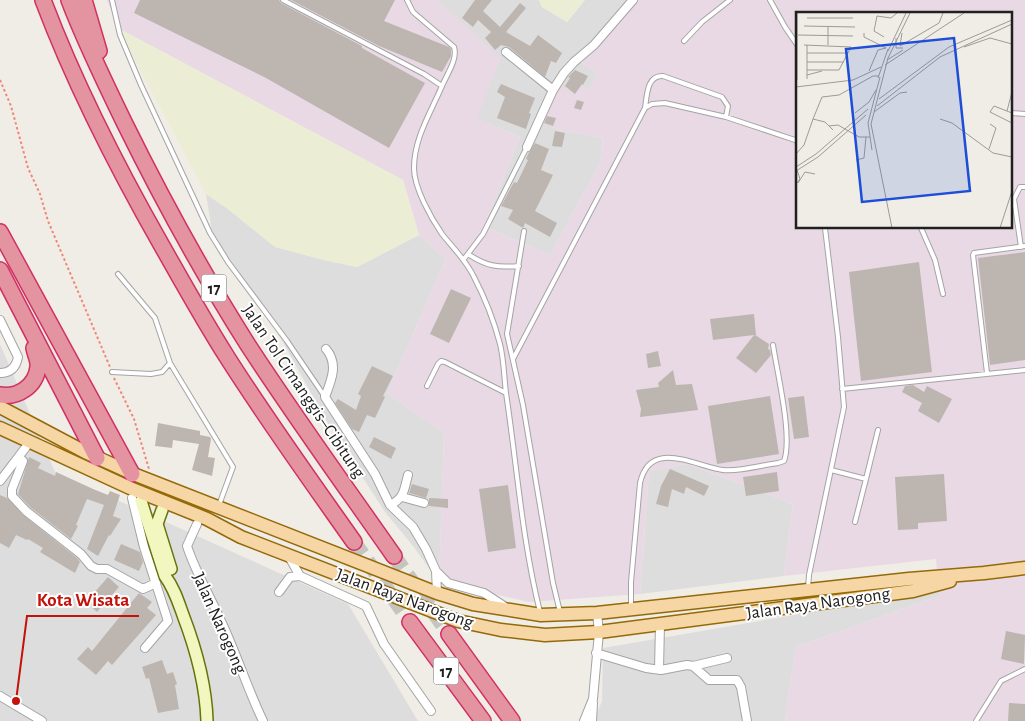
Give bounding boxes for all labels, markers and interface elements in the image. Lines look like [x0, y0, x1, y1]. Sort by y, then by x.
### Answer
inset map [796, 12, 1012, 229]
road number: 17 [202, 274, 226, 302]
street label: Jalan Tol Cimanggis–Cibitung [238, 302, 368, 482]
street label: Jalan Raya Narogong [333, 566, 476, 632]
street label: Jalan Narogong [189, 570, 249, 677]
callout: Kota Wisata [27, 582, 139, 616]
street label: Jalan Raya Narogong [745, 585, 891, 623]
text: Kota Wisata [37, 591, 129, 610]
road number: 17 [434, 658, 458, 684]

